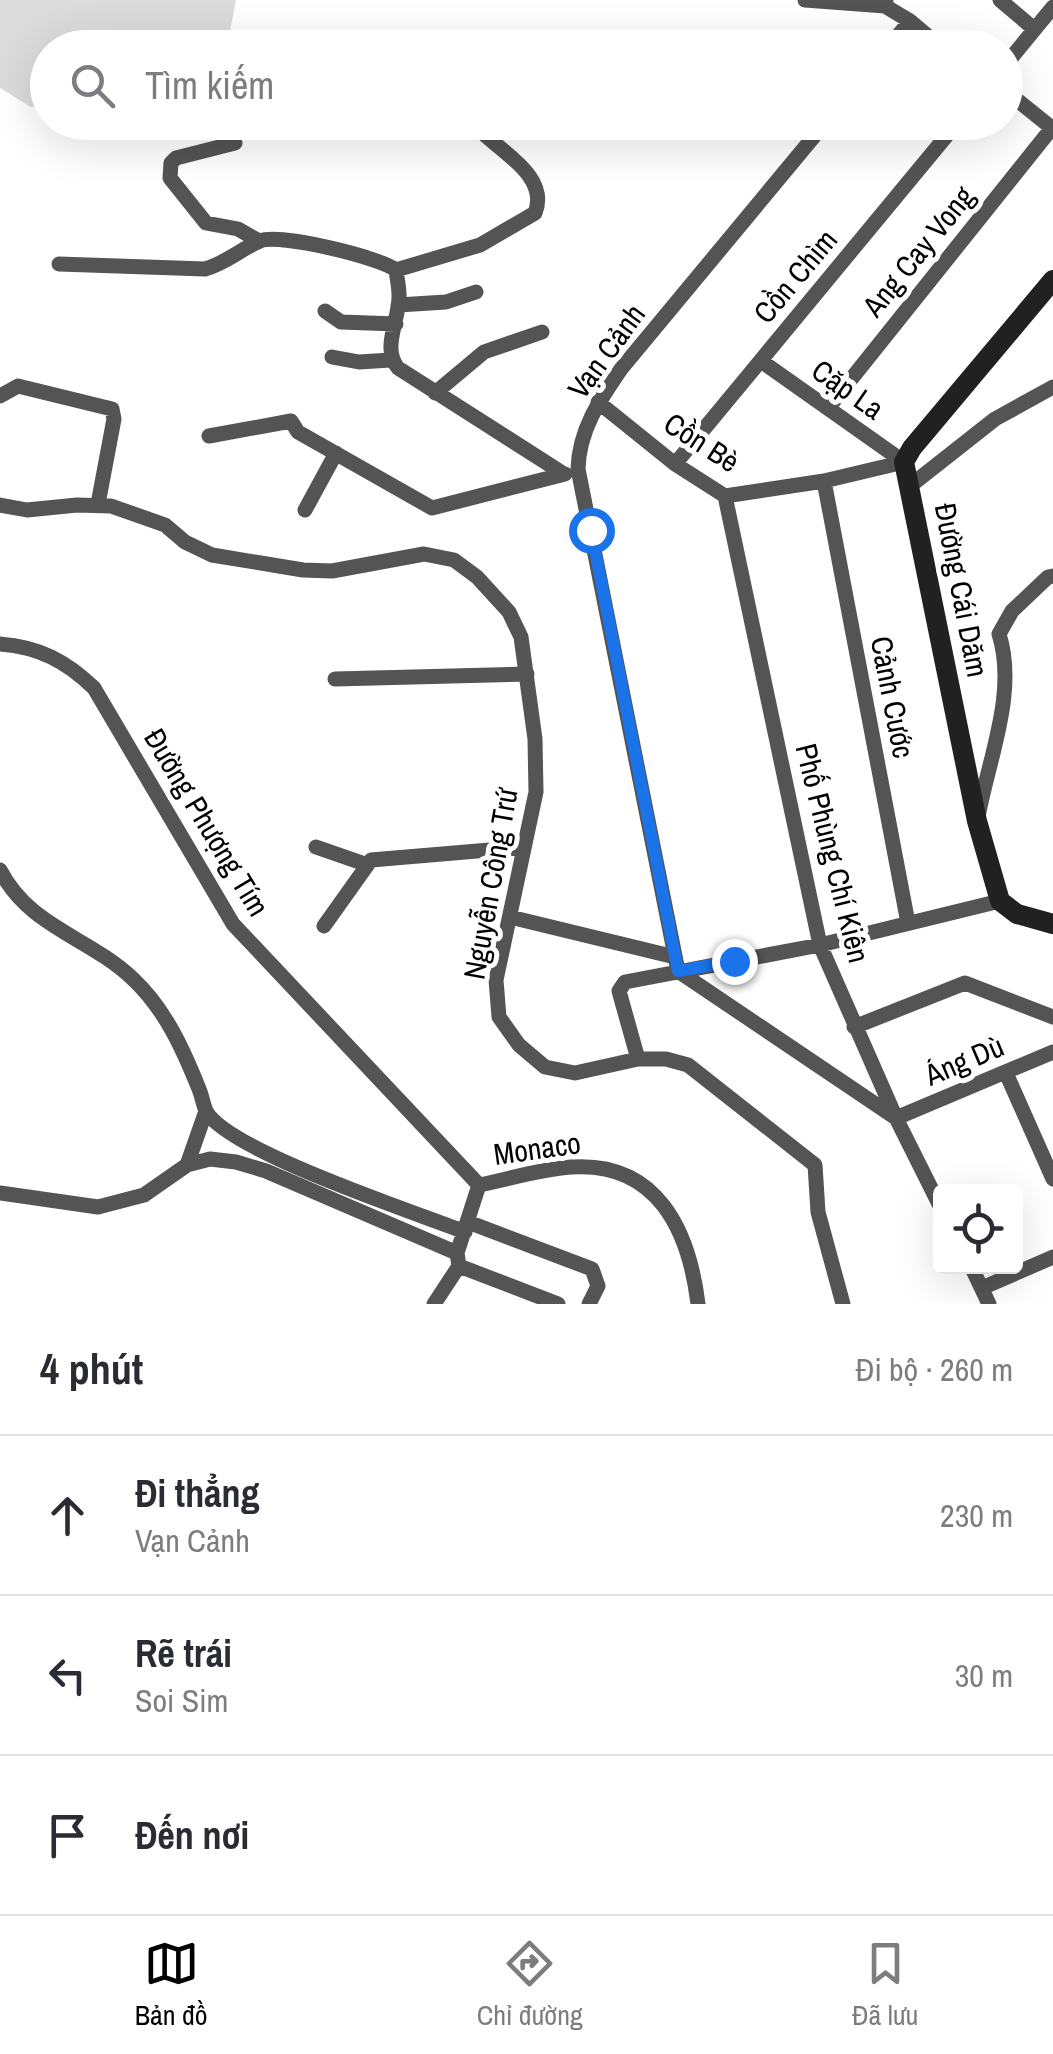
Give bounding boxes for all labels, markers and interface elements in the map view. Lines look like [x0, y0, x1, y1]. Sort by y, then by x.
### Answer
search box [30, 30, 1023, 140]
icon: search [65, 58, 120, 113]
text: Tìm kiếm [145, 60, 274, 111]
street label: Ang Cay Vong [852, 177, 983, 325]
street label: Cồn Chìm [744, 221, 846, 331]
street label: Vạn Cảnh [558, 296, 654, 406]
street label: Cặp La [804, 350, 892, 428]
street label: Cồn Bè [657, 403, 747, 481]
street label: Đường Cái Dăm [926, 500, 998, 680]
route start [569, 508, 615, 554]
street label: Cảnh Cước [862, 633, 924, 761]
street label: Đường Phượng Tím [135, 721, 279, 923]
street label: Phố Phùng Chí Kiên [786, 739, 880, 967]
street label: Nguyễn Công Trứ [454, 784, 527, 982]
route end [712, 939, 758, 985]
street label: Áng Dù [917, 1026, 1010, 1095]
street label: Monaco [491, 1122, 583, 1174]
map controls [933, 1184, 1023, 1274]
button: locate [933, 1184, 1023, 1274]
text: 4 phút [40, 1341, 143, 1397]
text: Đi bộ · 260 m [855, 1348, 1013, 1391]
text: Đi thẳng [135, 1468, 260, 1519]
icon: ahead [40, 1488, 95, 1543]
text: 230 m [940, 1494, 1013, 1537]
text: Vạn Cảnh [135, 1519, 250, 1562]
text: Rẽ trái [135, 1628, 232, 1679]
icon: left [40, 1648, 95, 1703]
text: 30 m [955, 1654, 1013, 1697]
text: Soi Sim [135, 1679, 228, 1722]
icon: arrive [40, 1808, 95, 1863]
text: Đến nơi [135, 1810, 249, 1861]
tab: Bản đồ [135, 1936, 207, 2034]
tab: Chỉ đường [477, 1936, 583, 2034]
tab: Đã lưu [852, 1936, 918, 2034]

